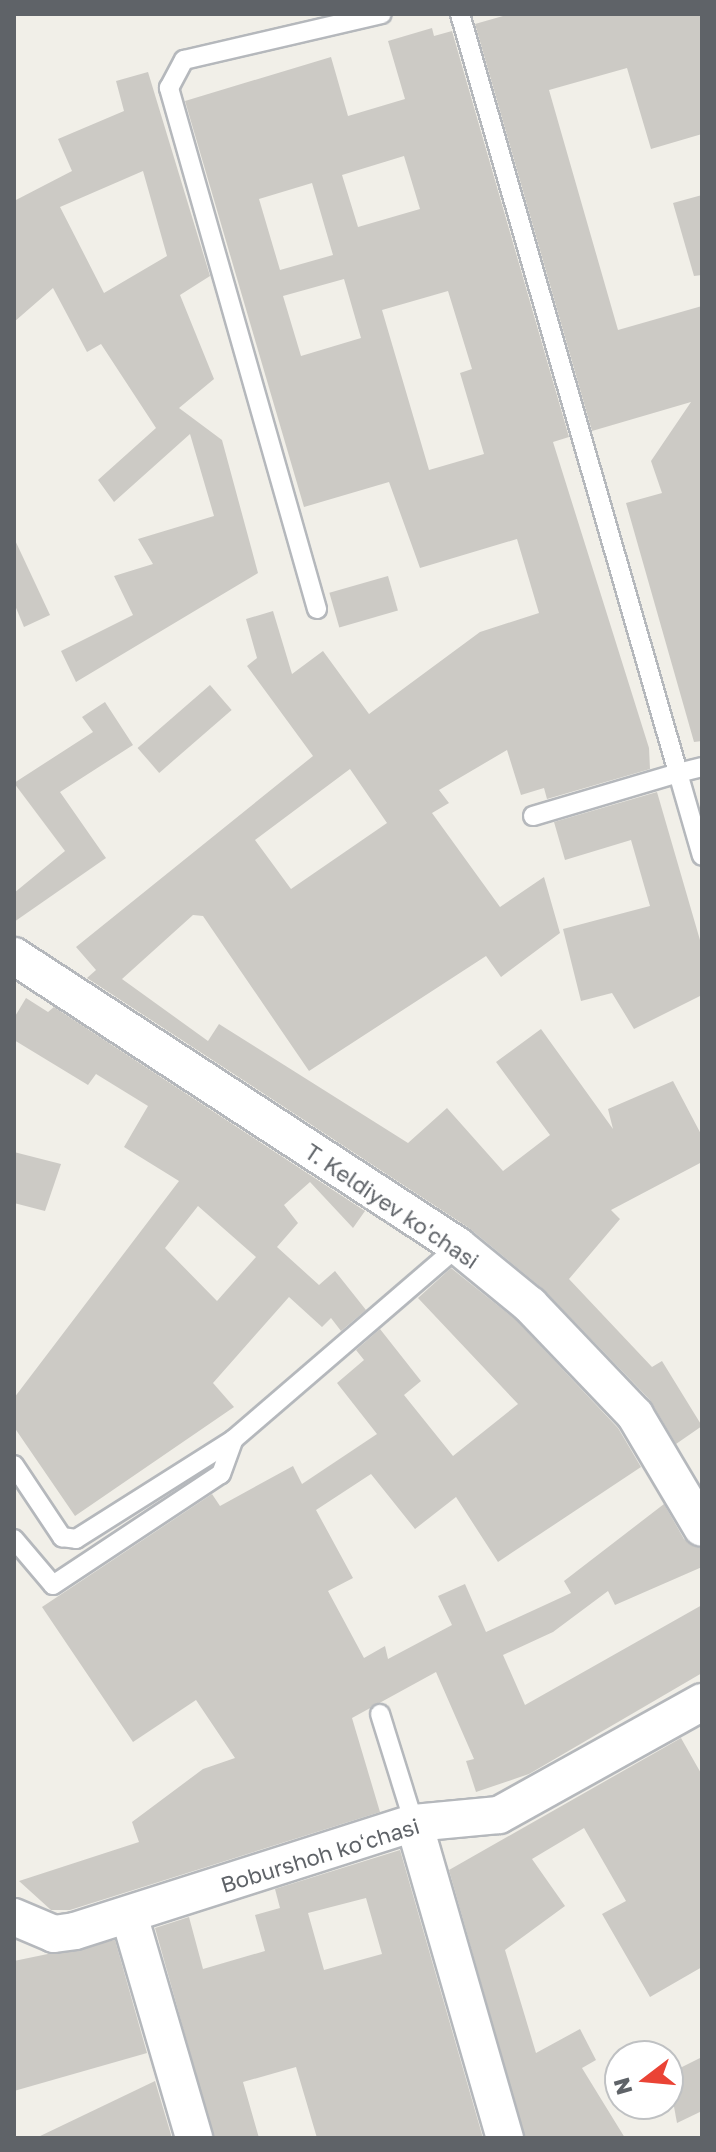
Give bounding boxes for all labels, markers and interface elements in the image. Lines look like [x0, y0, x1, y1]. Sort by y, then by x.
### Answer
street label: T. Keldiyev ko'chasi [300, 1138, 484, 1274]
street label: Boburshoh koʻchasi [217, 1812, 423, 1898]
north arrow [604, 2040, 684, 2120]
text: N [607, 2074, 638, 2098]

